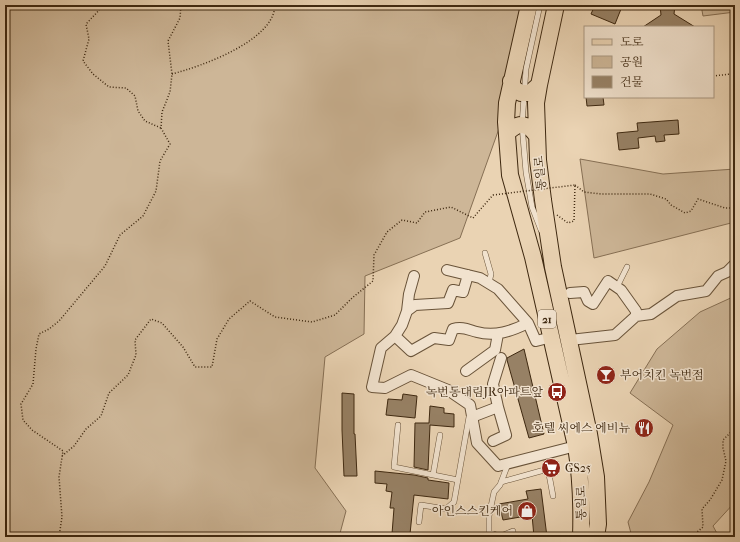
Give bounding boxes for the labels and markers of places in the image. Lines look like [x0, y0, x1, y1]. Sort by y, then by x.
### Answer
bar icon: 부어치킨 녹번점 [595, 364, 617, 386]
place label: 부어치킨 녹번점 [620, 368, 704, 382]
bus stop icon: 녹번동대림JR아파트앞 [546, 381, 568, 403]
place label: 녹번동대림JR아파트앞 [425, 385, 543, 399]
restaurant icon: 호텔 씨에스 에비뉴 [633, 417, 655, 439]
place label: 호텔 씨에스 에비뉴 [532, 421, 630, 435]
supermarket icon: GS25 [540, 457, 562, 479]
place label: GS25 [565, 461, 591, 475]
shop icon: 아인스스킨케어 [516, 500, 538, 522]
place label: 아인스스킨케어 [432, 504, 513, 518]

